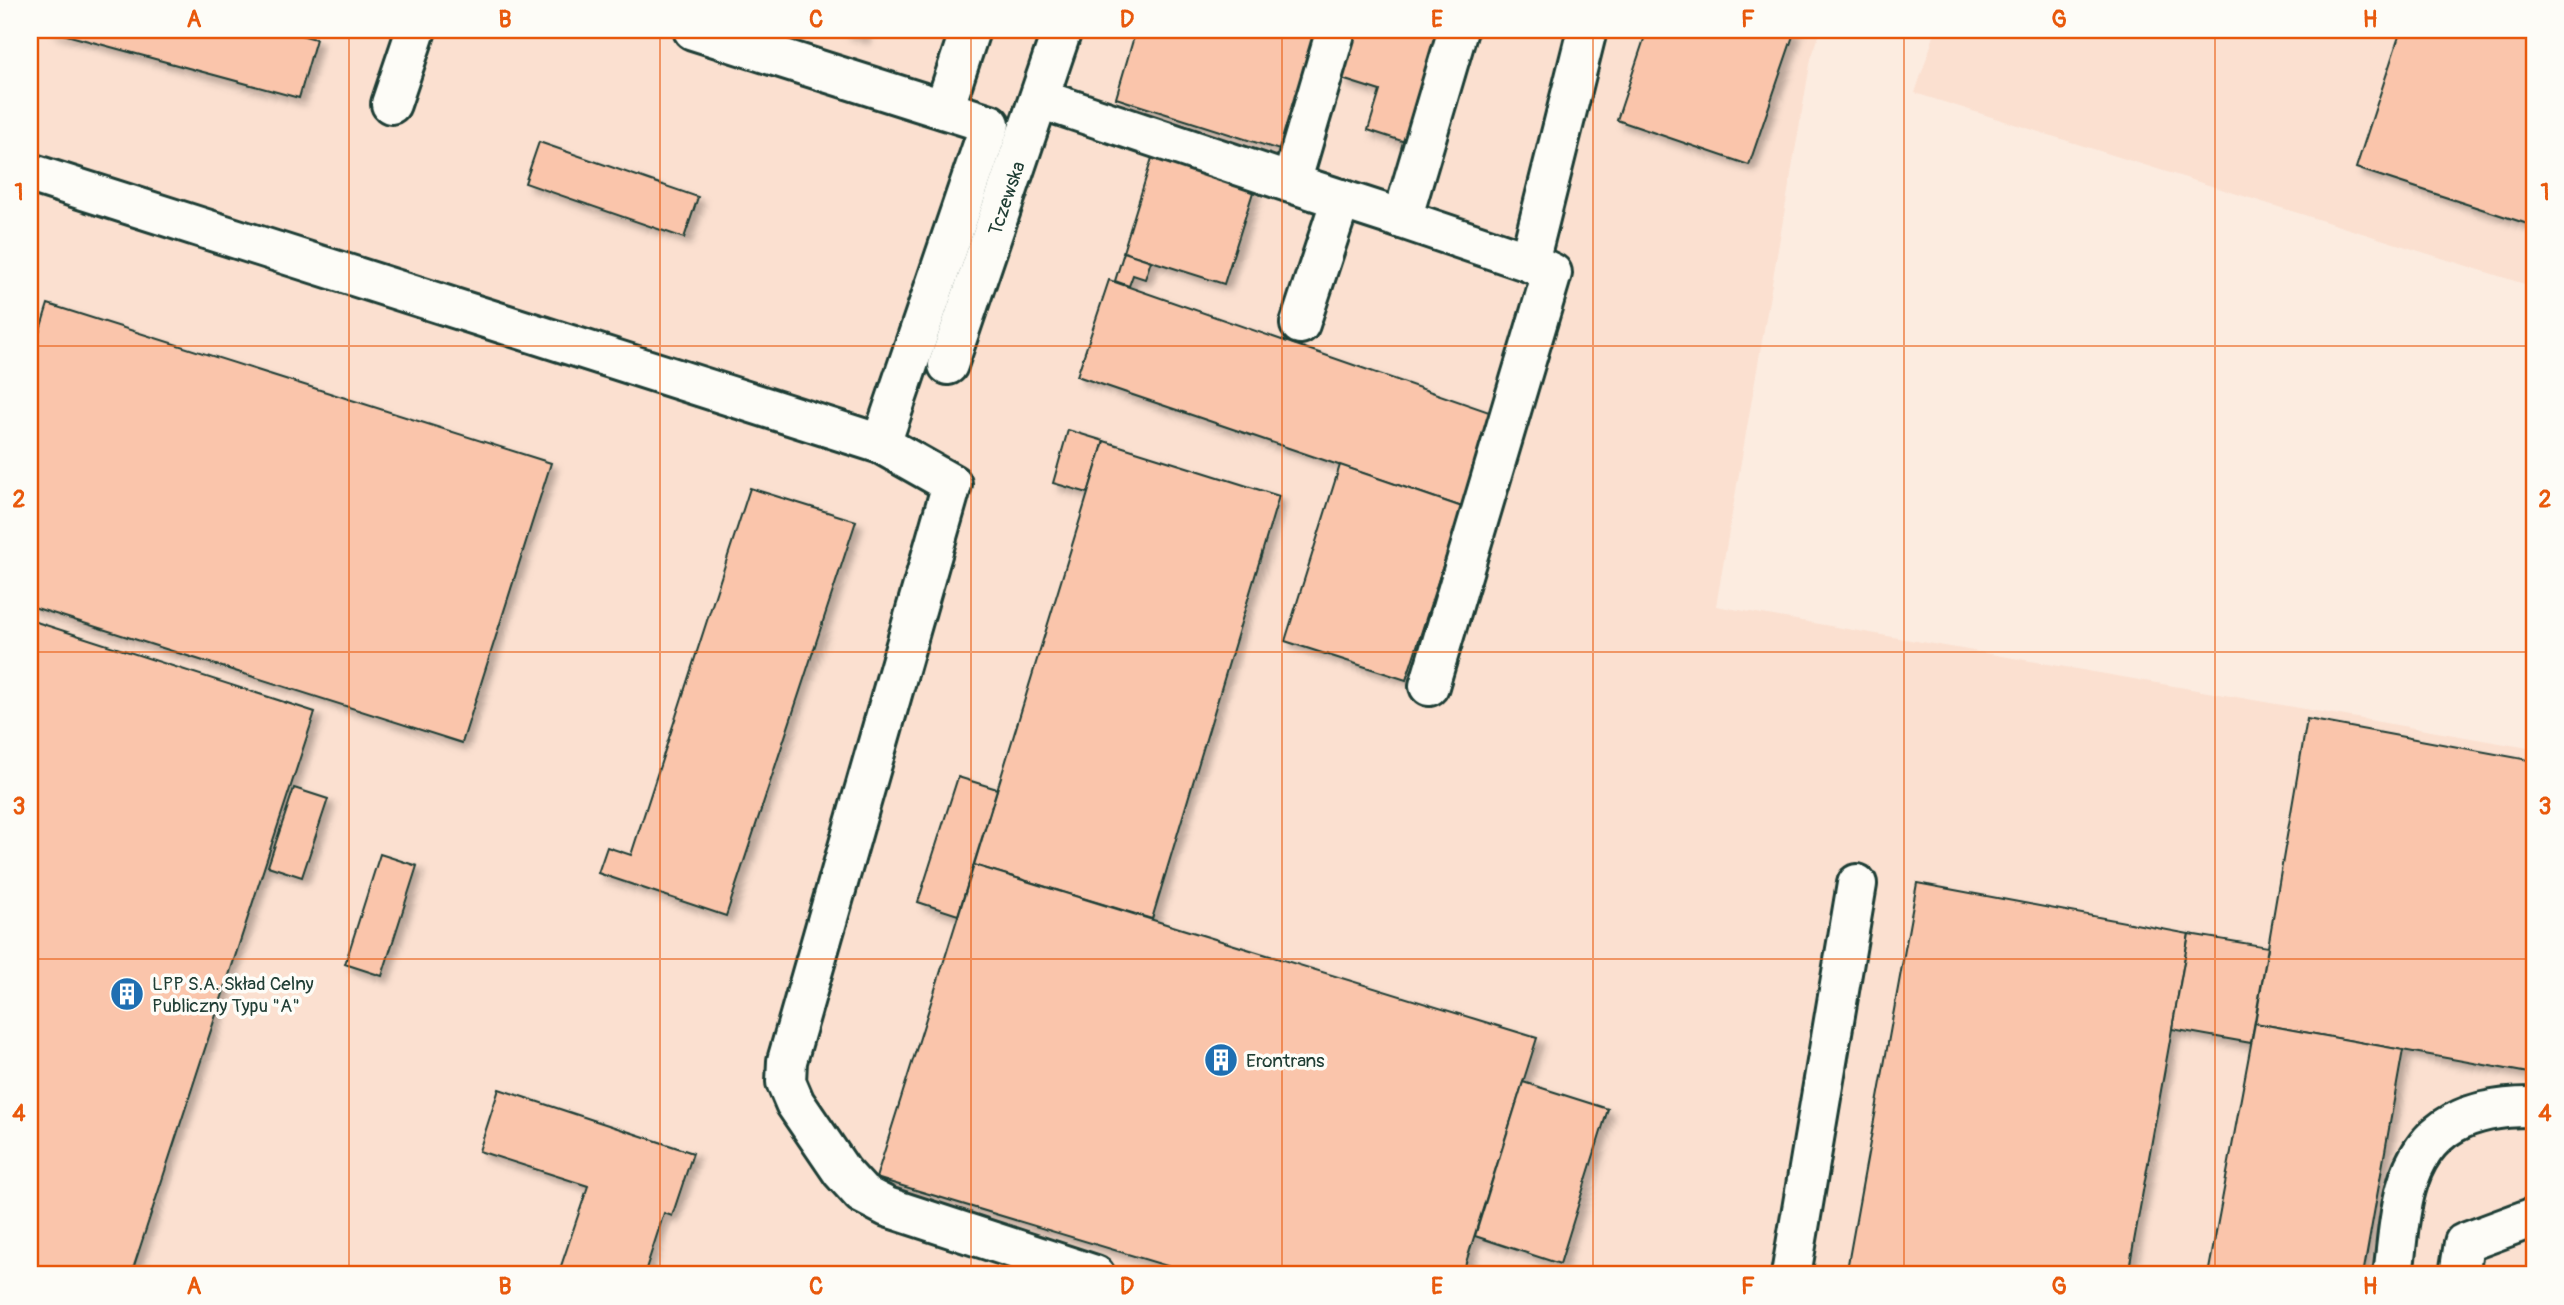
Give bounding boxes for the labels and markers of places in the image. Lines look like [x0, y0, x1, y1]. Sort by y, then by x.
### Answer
place label: LPP S.A. Skład Celny Publiczny Typu "A" [152, 972, 314, 1018]
building icon: LPP S.A. Skład Celny Publiczny Typu "A" [108, 975, 146, 1013]
building icon: Erontrans [1202, 1041, 1240, 1079]
place label: Erontrans [1246, 1049, 1325, 1073]

